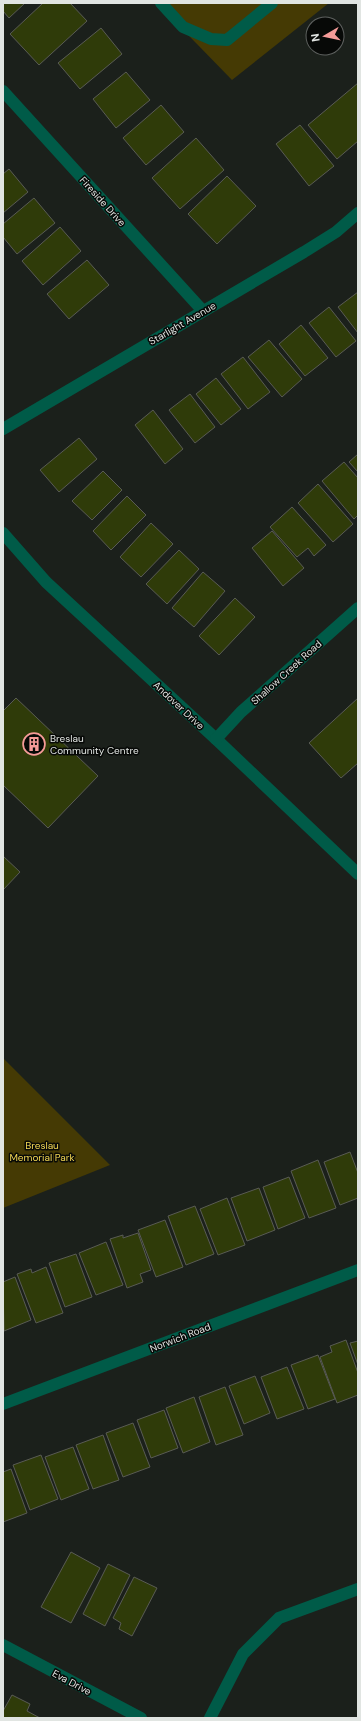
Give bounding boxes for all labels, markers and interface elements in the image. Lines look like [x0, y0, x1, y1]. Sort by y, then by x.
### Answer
north arrow [305, 16, 345, 56]
text: N [308, 33, 323, 43]
street label: Fireside Drive [77, 174, 129, 229]
street label: Starlight Avenue [146, 299, 218, 348]
street label: Shallow Creek Road [248, 637, 324, 707]
street label: Andover Drive [150, 678, 207, 733]
building icon: Breslau Community Centre [21, 731, 47, 757]
place label: Breslau Community Centre [50, 732, 139, 757]
park label: Breslau Memorial Park [9, 1139, 75, 1164]
street label: Norwich Road [148, 1320, 212, 1355]
street label: Eva Drive [50, 1667, 94, 1698]

